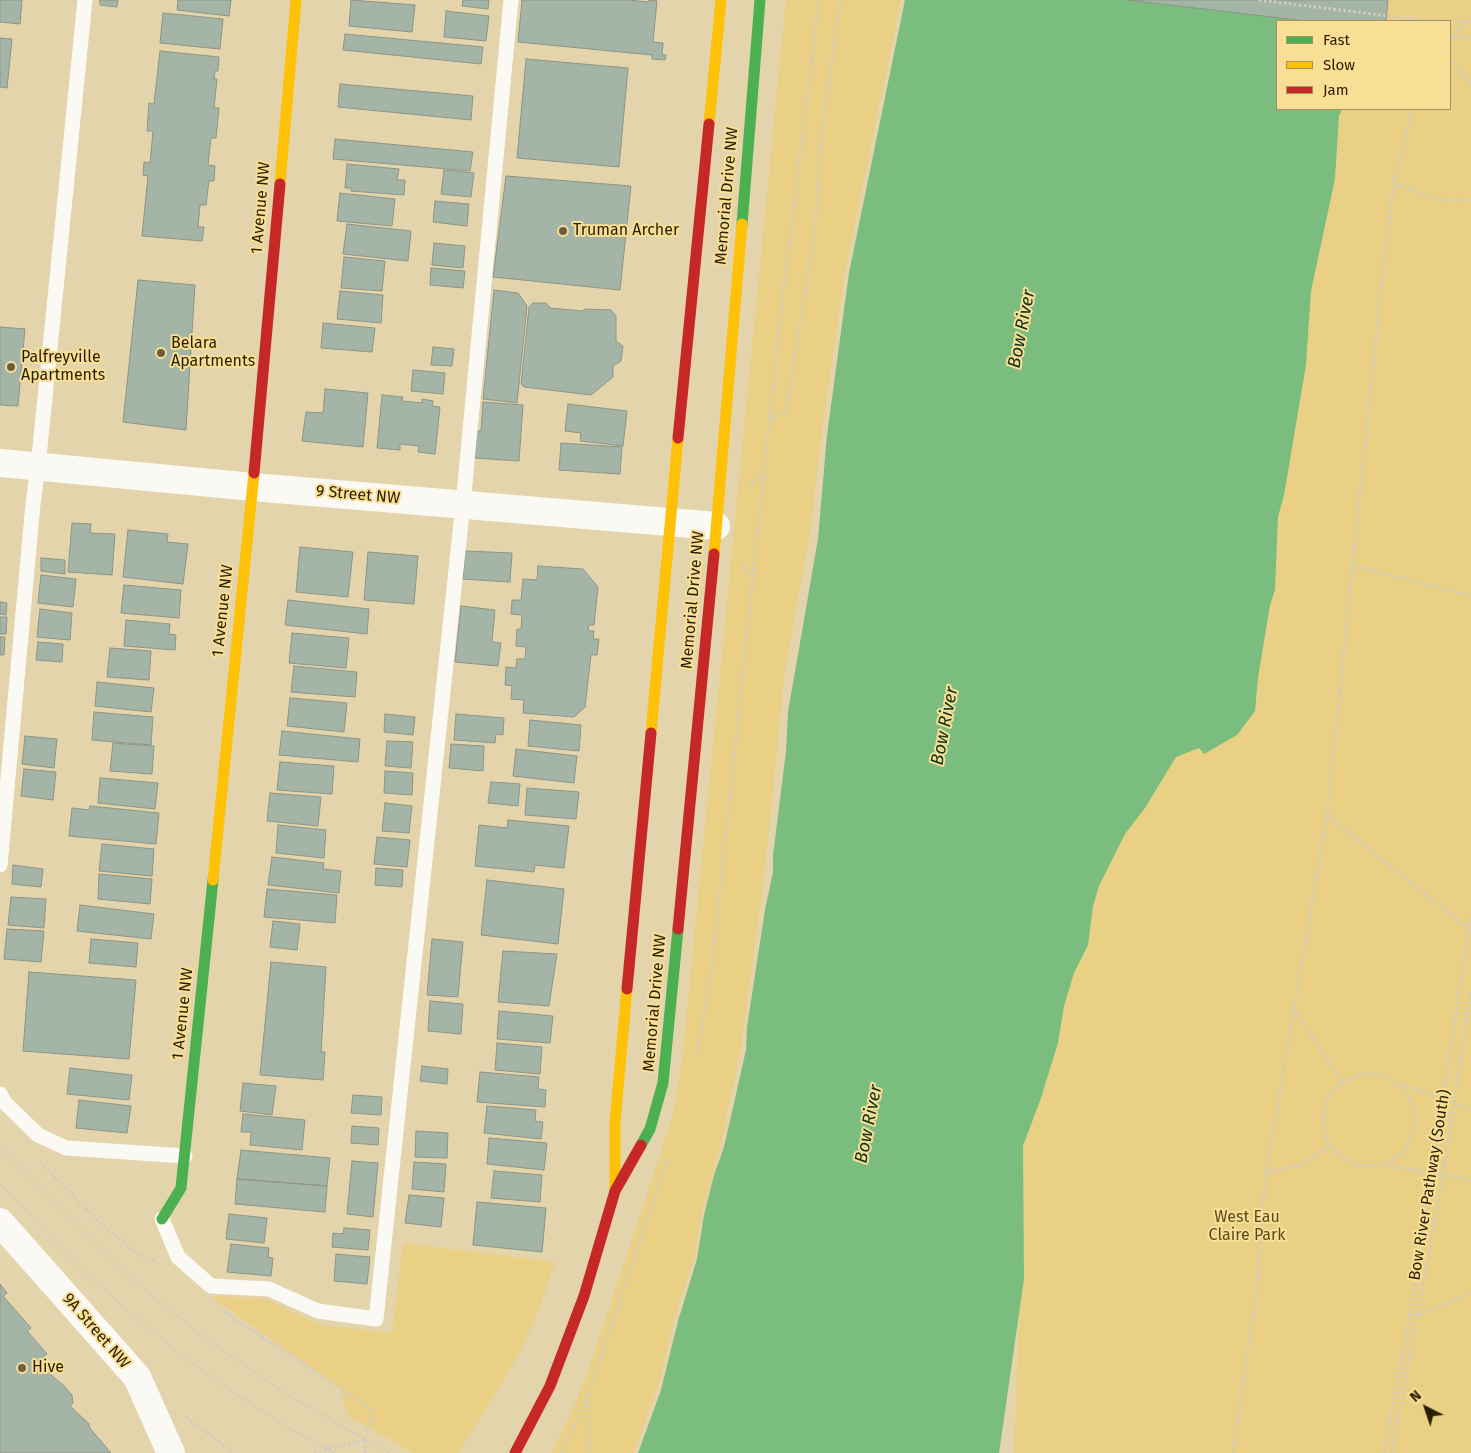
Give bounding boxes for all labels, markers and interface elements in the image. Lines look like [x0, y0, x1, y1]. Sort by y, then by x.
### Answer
legend [1276, 20, 1451, 110]
text: Fast [1323, 31, 1350, 49]
text: Slow [1323, 56, 1355, 74]
text: Jam [1323, 81, 1349, 99]
street label: Memorial Drive NW [711, 126, 743, 266]
street label: 1 Avenue NW [247, 161, 275, 255]
place label: Truman Archer [573, 221, 679, 241]
marker: Truman Archer [557, 225, 569, 237]
water label: Bow River [1004, 288, 1040, 370]
place label: Belara Apartments [171, 334, 255, 372]
marker: Belara Apartments [155, 347, 167, 359]
place label: Palfreyville Apartments [21, 348, 105, 386]
marker: Palfreyville Apartments [5, 361, 17, 373]
street label: 9 Street NW [315, 482, 401, 508]
street label: Memorial Drive NW [677, 530, 709, 670]
street label: 1 Avenue NW [209, 564, 237, 658]
water label: Bow River [927, 685, 963, 767]
street label: Memorial Drive NW [639, 933, 671, 1073]
street label: 1 Avenue NW [169, 967, 197, 1061]
water label: Bow River [851, 1083, 887, 1165]
street label: Bow River Pathway (South) [1405, 1088, 1455, 1282]
park label: West Eau Claire Park [1209, 1208, 1285, 1246]
street label: 9A Street NW [58, 1289, 134, 1373]
place label: Hive [32, 1358, 64, 1378]
marker: Hive [16, 1362, 28, 1374]
north arrow [1401, 1383, 1451, 1433]
text: N [1407, 1387, 1425, 1406]

